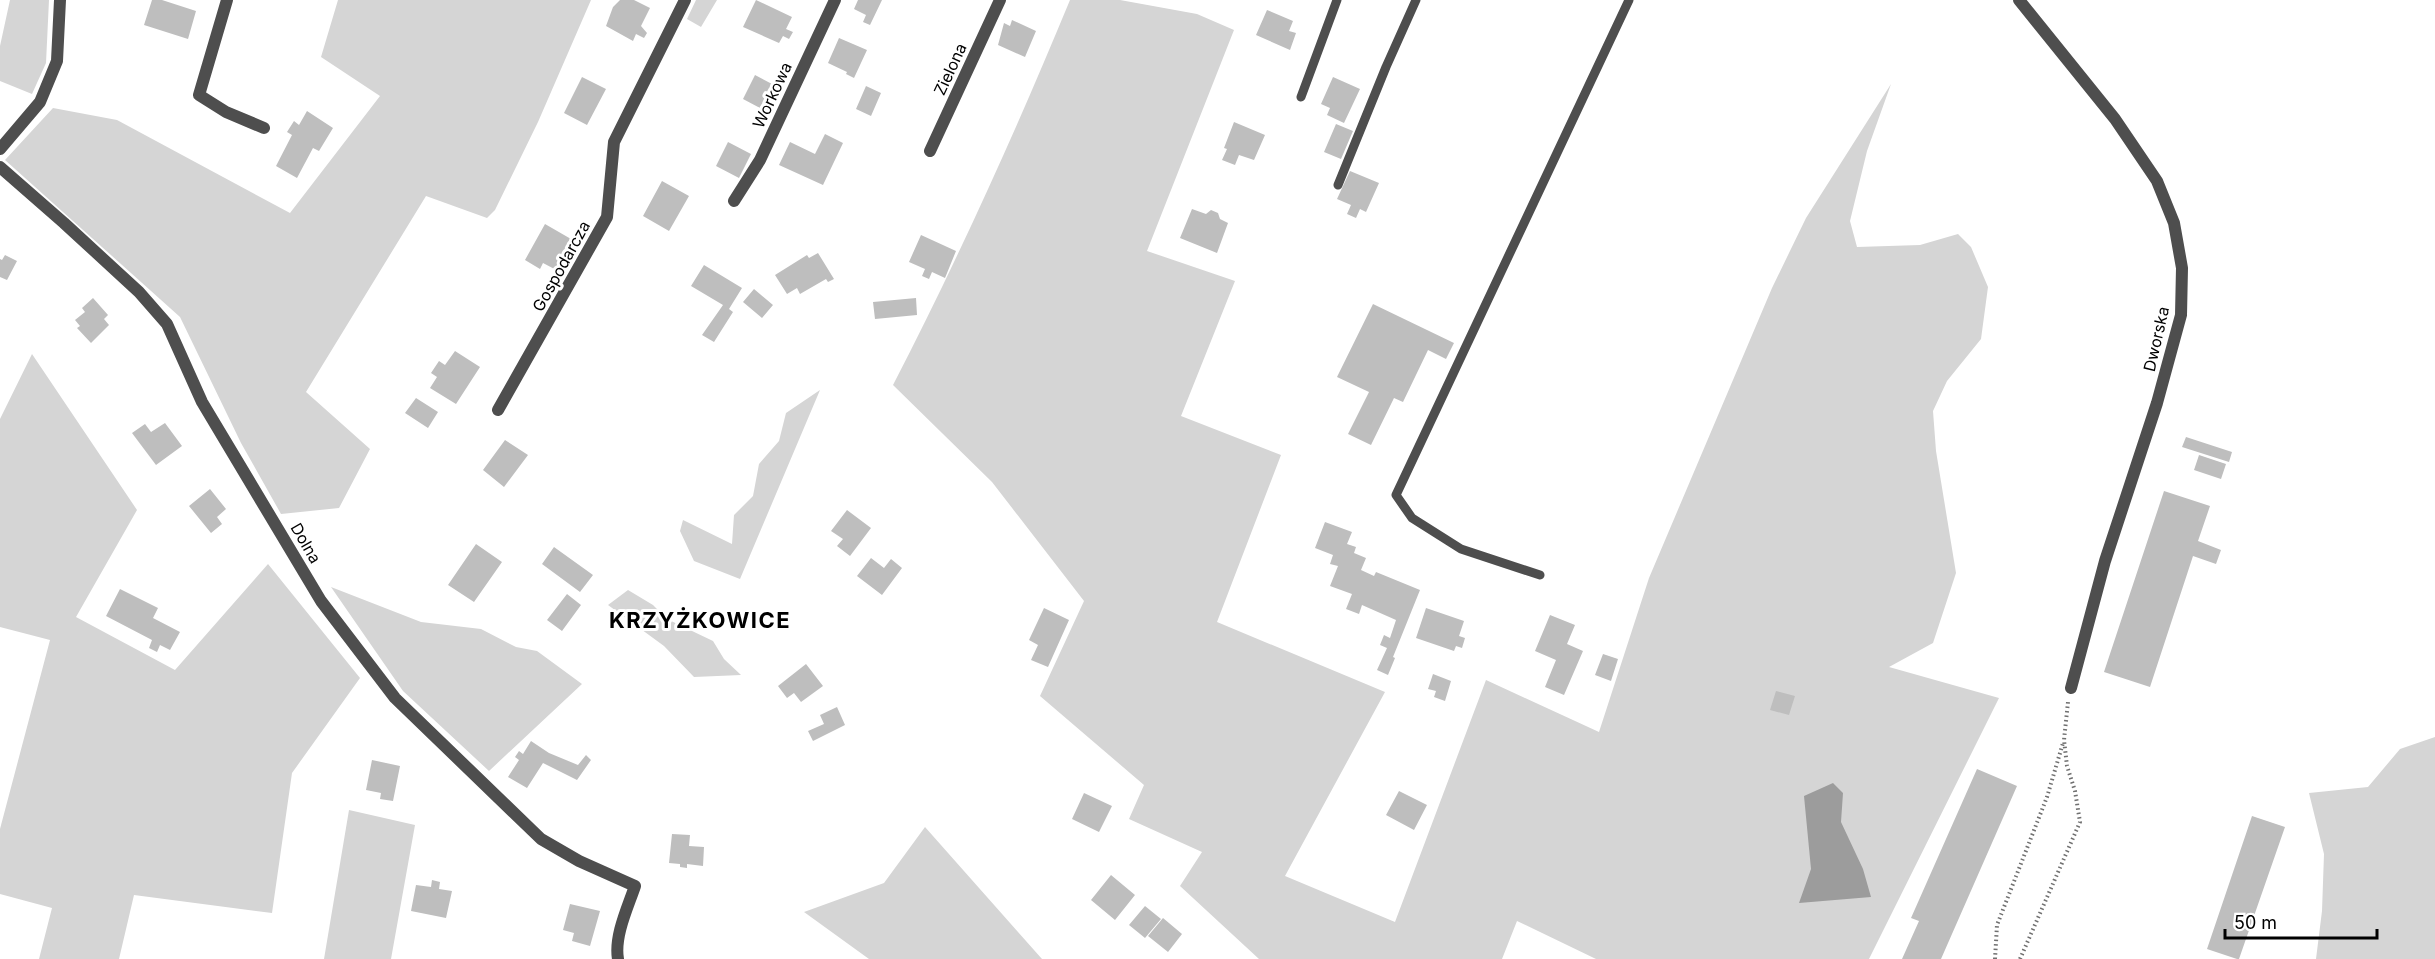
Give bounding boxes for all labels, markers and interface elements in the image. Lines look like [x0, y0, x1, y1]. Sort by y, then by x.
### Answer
street label: Zielona [929, 40, 971, 98]
street label: Workowa [748, 59, 796, 131]
street label: Gospodarcza [528, 217, 594, 315]
street label: Dworska [2139, 305, 2173, 373]
street label: Dolna [286, 519, 326, 567]
district label: KRZYŻKOWICE [609, 607, 791, 633]
scale bar [2225, 902, 2376, 940]
text: 50 m [2234, 912, 2277, 933]

